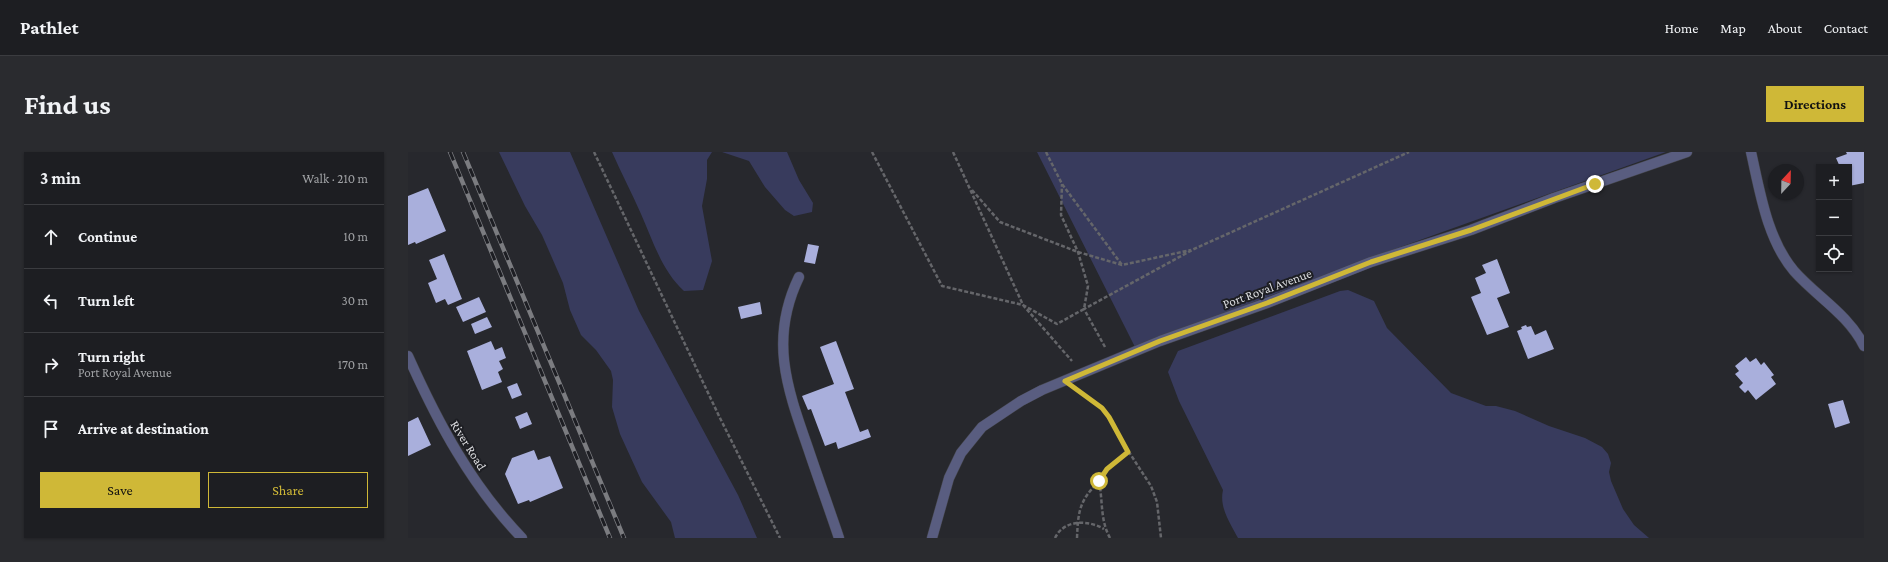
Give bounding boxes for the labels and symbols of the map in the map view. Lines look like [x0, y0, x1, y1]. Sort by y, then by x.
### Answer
north arrow [1768, 164, 1804, 200]
route end [1586, 175, 1604, 193]
street label: Port Royal Avenue [1221, 265, 1314, 312]
street label: River Road [447, 418, 490, 473]
route start [1090, 472, 1108, 490]

